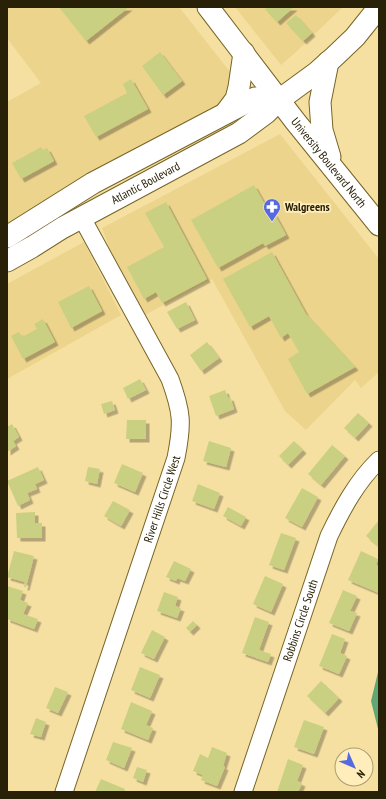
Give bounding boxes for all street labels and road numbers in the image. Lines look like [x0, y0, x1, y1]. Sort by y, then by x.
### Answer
street label: University Boulevard North [288, 114, 370, 211]
street label: Atlantic Boulevard [108, 158, 182, 207]
street label: River Hills Circle West [140, 454, 183, 544]
street label: Robbins Circle South [279, 577, 321, 663]

